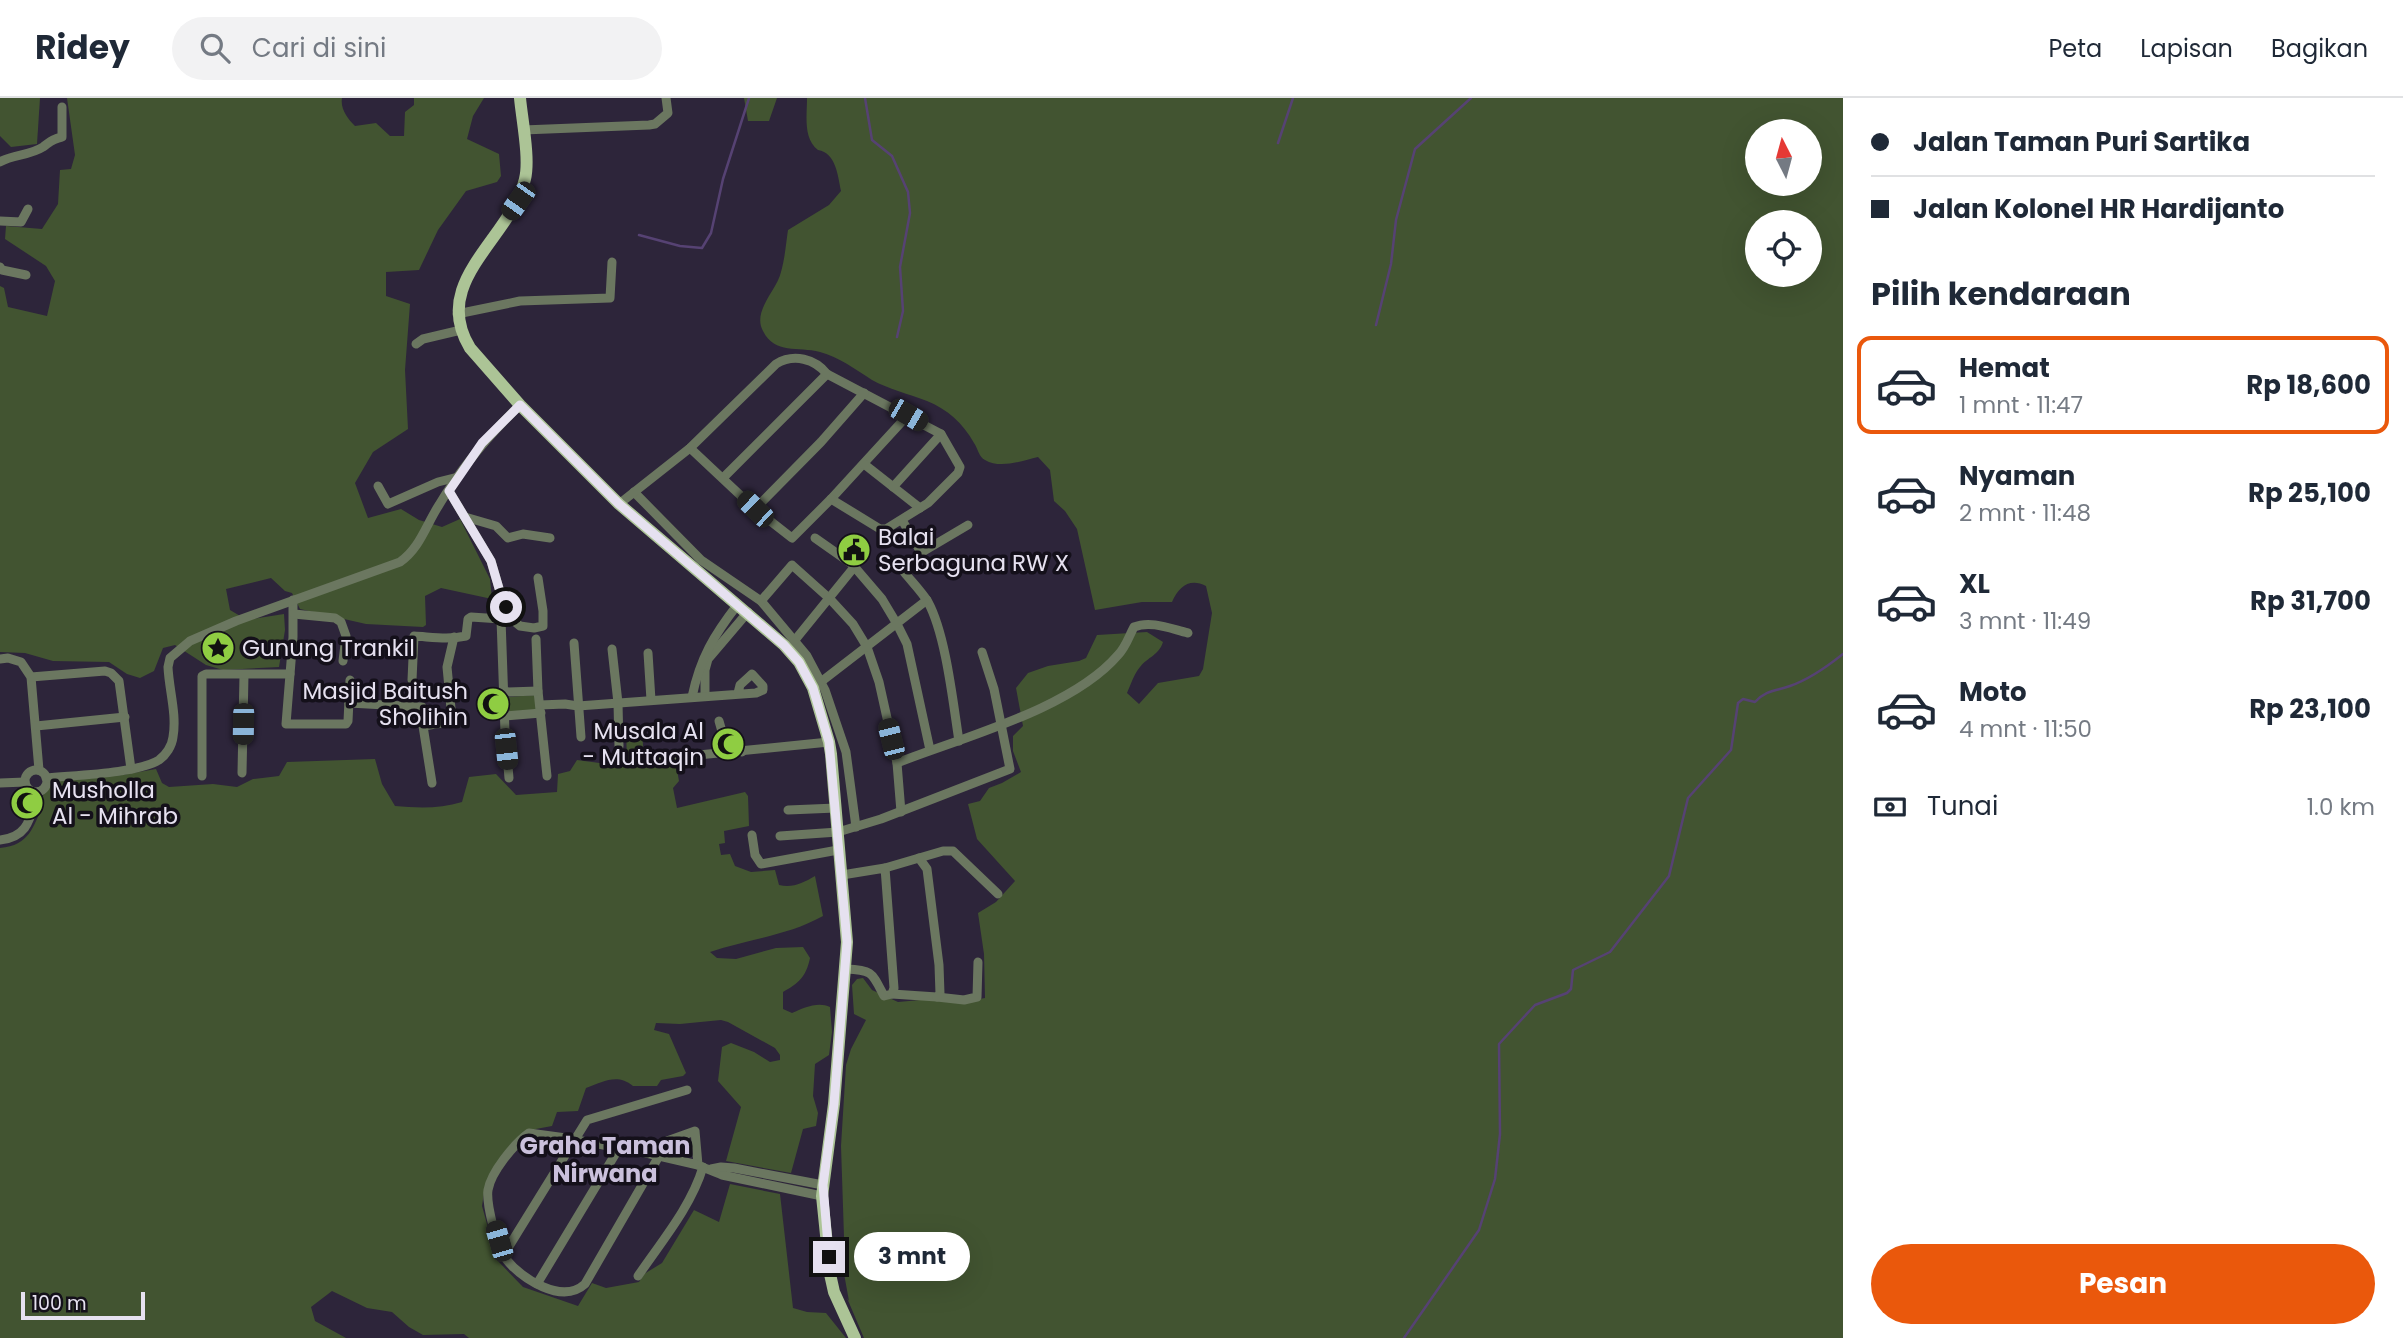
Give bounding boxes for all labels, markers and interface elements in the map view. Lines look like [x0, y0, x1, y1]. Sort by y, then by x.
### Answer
search box [172, 17, 662, 80]
text: Ridey [35, 24, 130, 71]
icon: search [196, 29, 234, 67]
text: Cari di sini [252, 30, 386, 66]
text: Peta [2048, 32, 2102, 65]
text: Lapisan [2140, 32, 2233, 65]
text: Bagikan [2271, 32, 2368, 65]
north arrow [1745, 119, 1822, 196]
map controls [1745, 119, 1822, 287]
text: Jalan Taman Puri Sartika [1913, 124, 2250, 160]
car [498, 178, 539, 224]
text: Jalan Kolonel HR Hardijanto [1913, 191, 2284, 227]
button: locate [1745, 210, 1822, 287]
text: Pilih kendaraan [1871, 271, 2131, 316]
text: Hemat [1959, 350, 2050, 386]
icon: car [1875, 354, 1938, 417]
text: Rp 18,600 [2246, 367, 2371, 403]
text: 1 mnt · 11:47 [1959, 389, 2083, 421]
car [885, 395, 932, 435]
text: Nyaman [1959, 458, 2075, 494]
icon: car [1875, 462, 1938, 525]
text: Rp 25,100 [2248, 475, 2371, 511]
car [733, 487, 778, 531]
text: 2 mnt · 11:48 [1959, 497, 2091, 529]
place label: Balai Serbaguna RW X [878, 521, 1069, 579]
public building icon: Balai Serbaguna RW X [835, 531, 873, 569]
text: XL [1959, 566, 1990, 602]
icon: car [1875, 570, 1938, 633]
text: Rp 31,700 [2250, 583, 2371, 619]
route start [490, 591, 522, 623]
text: 3 mnt · 11:49 [1959, 605, 2091, 637]
place icon: Gunung Trankil [199, 629, 237, 667]
place label: Gunung Trankil [242, 632, 415, 664]
text: Moto [1959, 674, 2027, 710]
place label: Masjid Baitush Sholihin [302, 675, 468, 733]
icon: car [1875, 678, 1938, 741]
mosque icon: Masjid Baitush Sholihin [474, 685, 512, 723]
text: Rp 23,100 [2249, 691, 2371, 727]
car [233, 703, 254, 745]
text: 4 mnt · 11:50 [1959, 713, 2092, 745]
place label: Musala Al - Muttaqin [582, 715, 704, 773]
car [876, 716, 907, 762]
mosque icon: Musala Al - Muttaqin [709, 725, 747, 763]
car [494, 727, 519, 771]
place label: Musholla Al - Mihrab [52, 774, 178, 832]
mosque icon: Musholla Al - Mihrab [8, 784, 46, 822]
icon: cash [1871, 788, 1909, 826]
text: Tunai [1927, 788, 1998, 824]
text: 1.0 km [2307, 791, 2375, 823]
district label: Graha Taman Nirwana [520, 1129, 690, 1190]
car [484, 1218, 515, 1264]
callout: 3 mnt [854, 1232, 969, 1282]
text: 3 mnt [878, 1240, 946, 1272]
route end [813, 1241, 845, 1273]
button: Pesan [1871, 1244, 2375, 1324]
scale bar [21, 1289, 145, 1321]
text: 100 m [32, 1290, 87, 1317]

